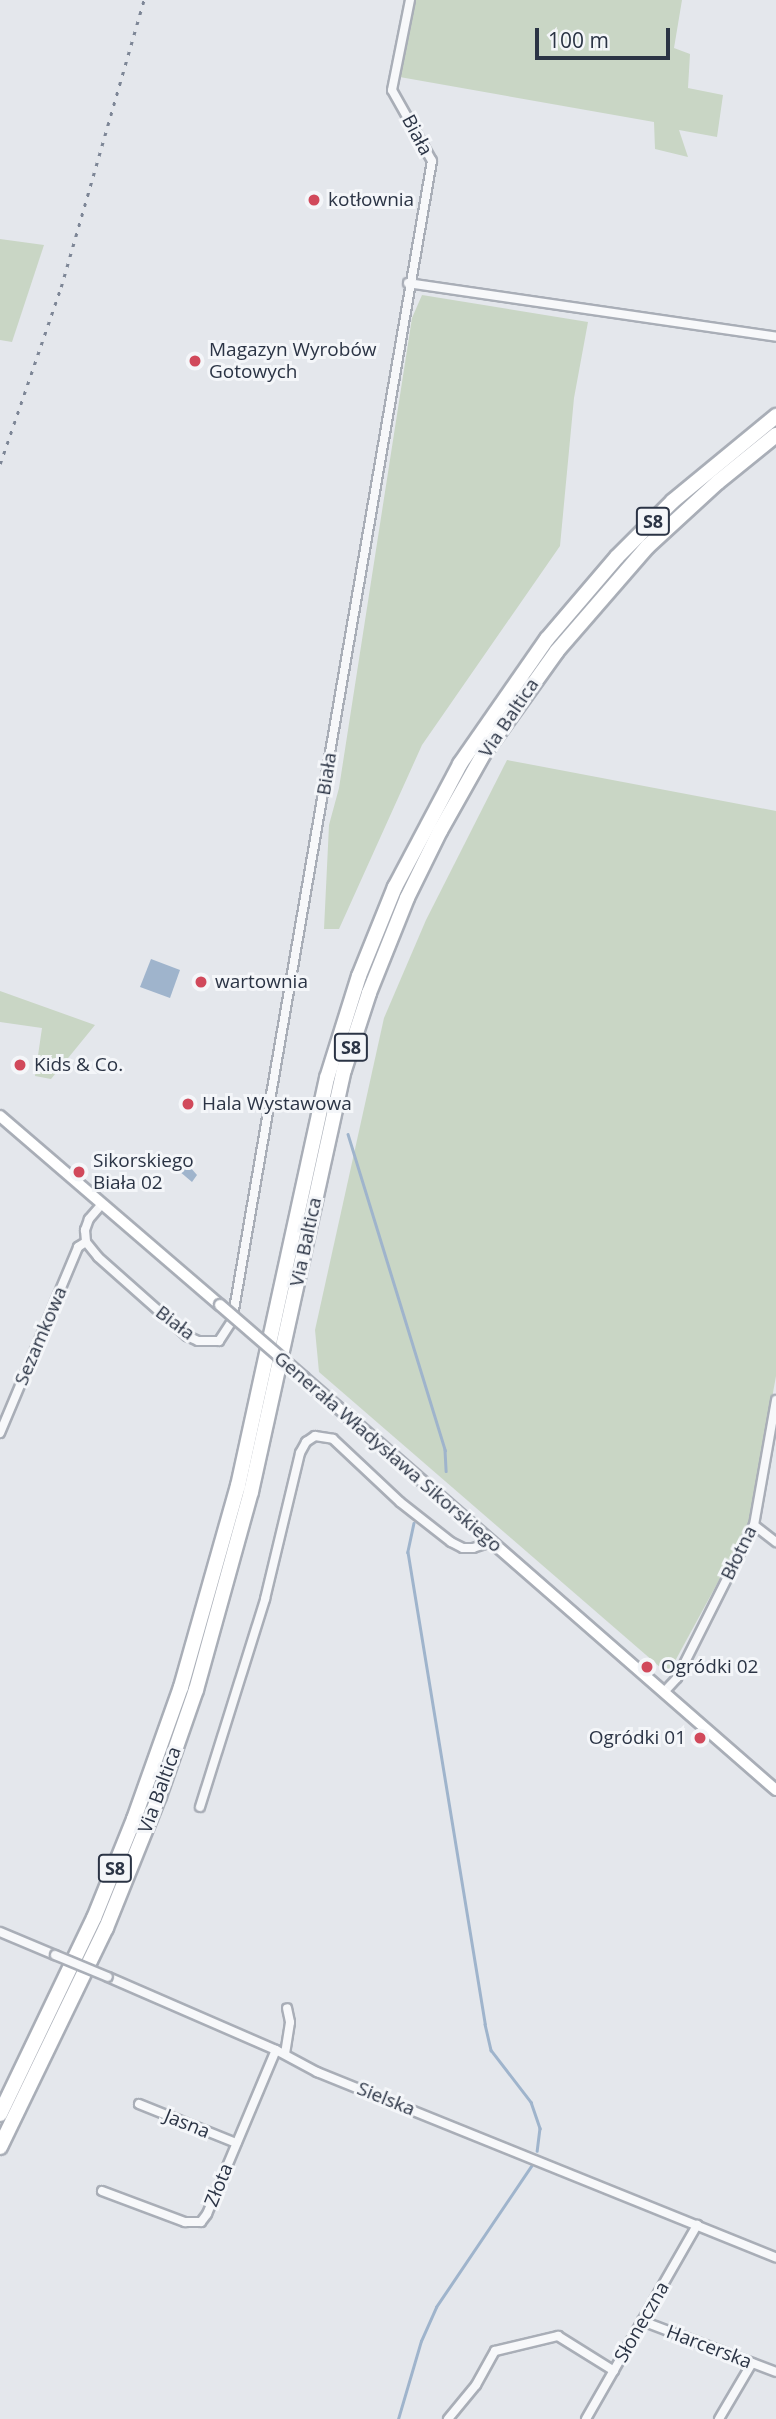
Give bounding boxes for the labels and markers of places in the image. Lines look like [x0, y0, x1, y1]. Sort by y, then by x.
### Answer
place label: kotłownia [328, 189, 414, 211]
marker: kotłownia [306, 192, 322, 208]
place label: Magazyn Wyrobów Gotowych [209, 339, 377, 383]
marker: Magazyn Wyrobów Gotowych [187, 353, 203, 369]
place label: wartownia [215, 971, 308, 993]
marker: wartownia [193, 974, 209, 990]
place label: Kids & Co. [34, 1054, 123, 1076]
marker: Kids & Co. [12, 1057, 28, 1073]
place label: Hala Wystawowa [202, 1093, 352, 1115]
marker: Hala Wystawowa [180, 1096, 196, 1112]
place label: Sikorskiego Biała 02 [93, 1150, 194, 1194]
marker: Sikorskiego Biała 02 [71, 1164, 87, 1180]
place label: Ogródki 02 [661, 1656, 758, 1678]
marker: Ogródki 02 [639, 1659, 655, 1675]
place label: Ogródki 01 [589, 1727, 686, 1749]
marker: Ogródki 01 [692, 1730, 708, 1746]

